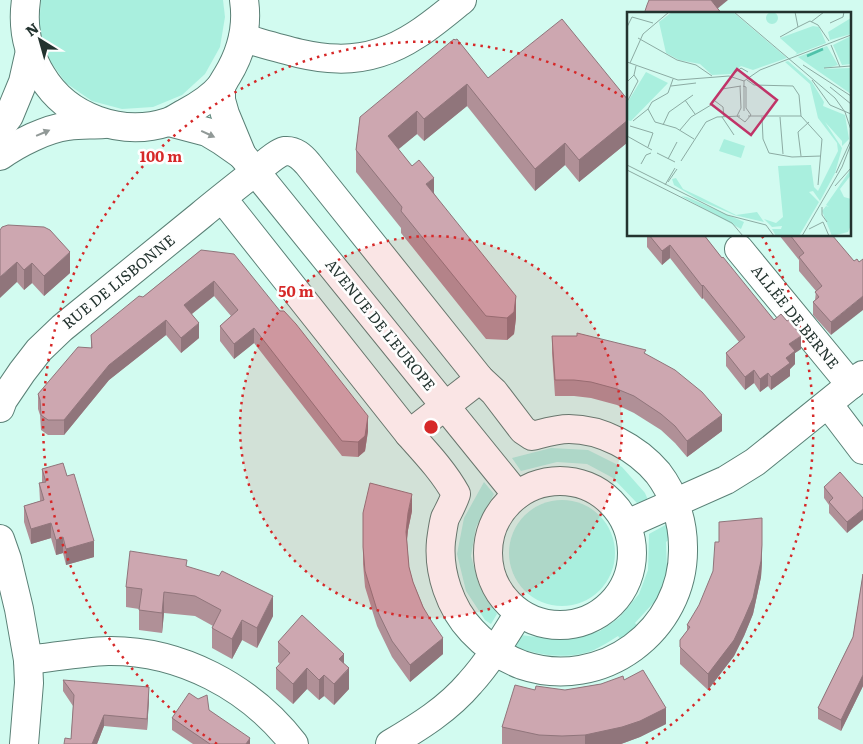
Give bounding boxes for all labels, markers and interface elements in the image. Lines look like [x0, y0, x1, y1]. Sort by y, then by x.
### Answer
inset map [627, 12, 850, 236]
north arrow [15, 15, 65, 65]
text: N [21, 17, 42, 40]
one-way arrow [36, 129, 50, 137]
one-way arrow [201, 130, 215, 138]
text: 100 m [140, 144, 182, 167]
street label: RUE DE LISBONNE [57, 228, 179, 334]
street label: AVENUE DE L'EUROPE [321, 253, 442, 395]
street label: ALLÉE DE BERNE [747, 259, 846, 373]
text: 50 m [278, 279, 314, 302]
centre of rings [422, 418, 440, 436]

